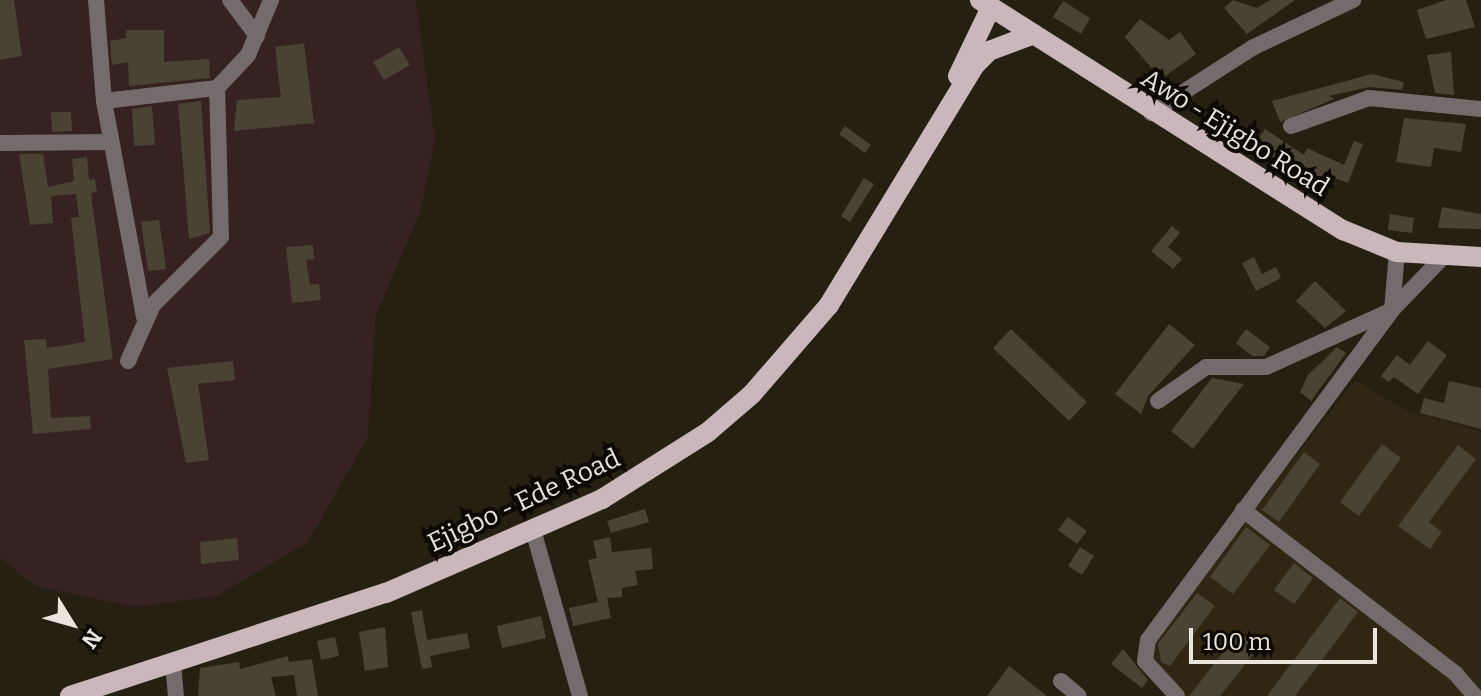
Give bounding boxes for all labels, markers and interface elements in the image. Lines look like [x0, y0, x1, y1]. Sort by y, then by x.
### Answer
street label: Awo - Ejigbo Road [1135, 63, 1335, 203]
street label: Ejigbo - Ede Road [423, 443, 625, 559]
north arrow [32, 584, 112, 664]
scale bar [1193, 612, 1381, 662]
text: N [76, 624, 107, 654]
text: 100 m [1203, 628, 1271, 656]

